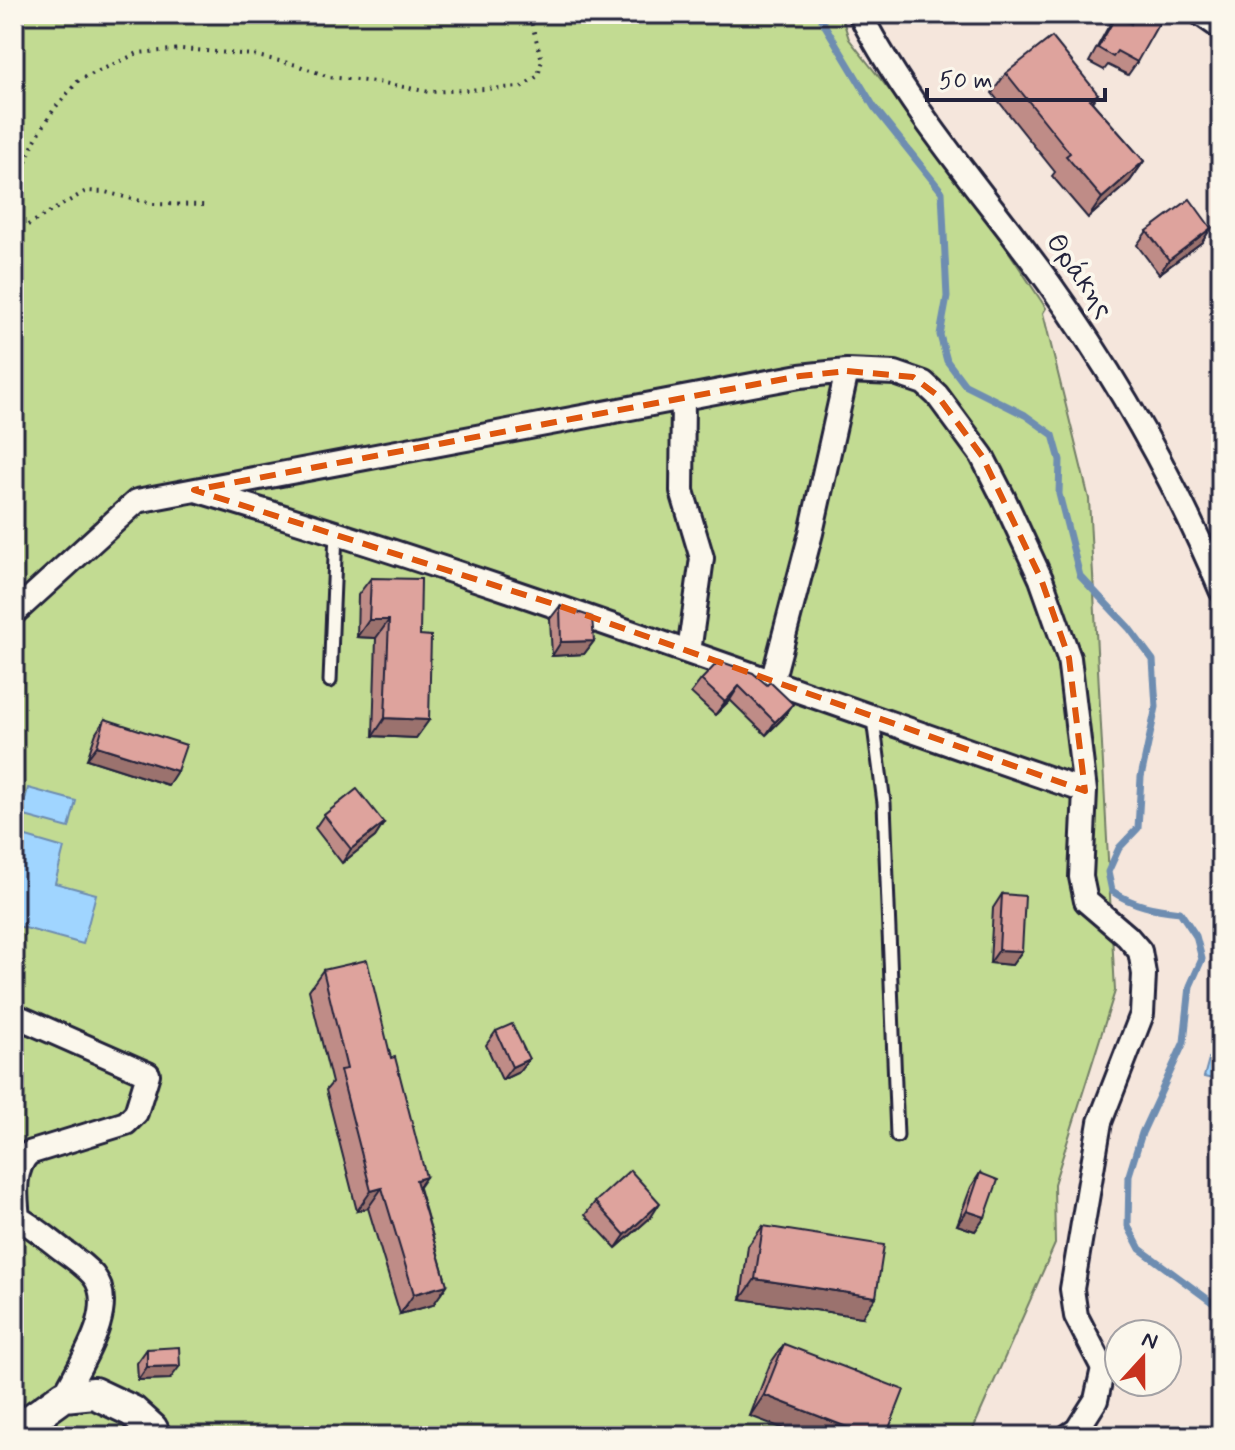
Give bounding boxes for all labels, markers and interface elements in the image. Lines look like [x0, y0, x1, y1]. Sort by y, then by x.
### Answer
scale bar [927, 52, 1105, 102]
text: 50 m [939, 66, 993, 97]
street label: Θράκης [1036, 226, 1122, 326]
north arrow [1103, 1318, 1183, 1398]
text: N [1138, 1325, 1161, 1357]

